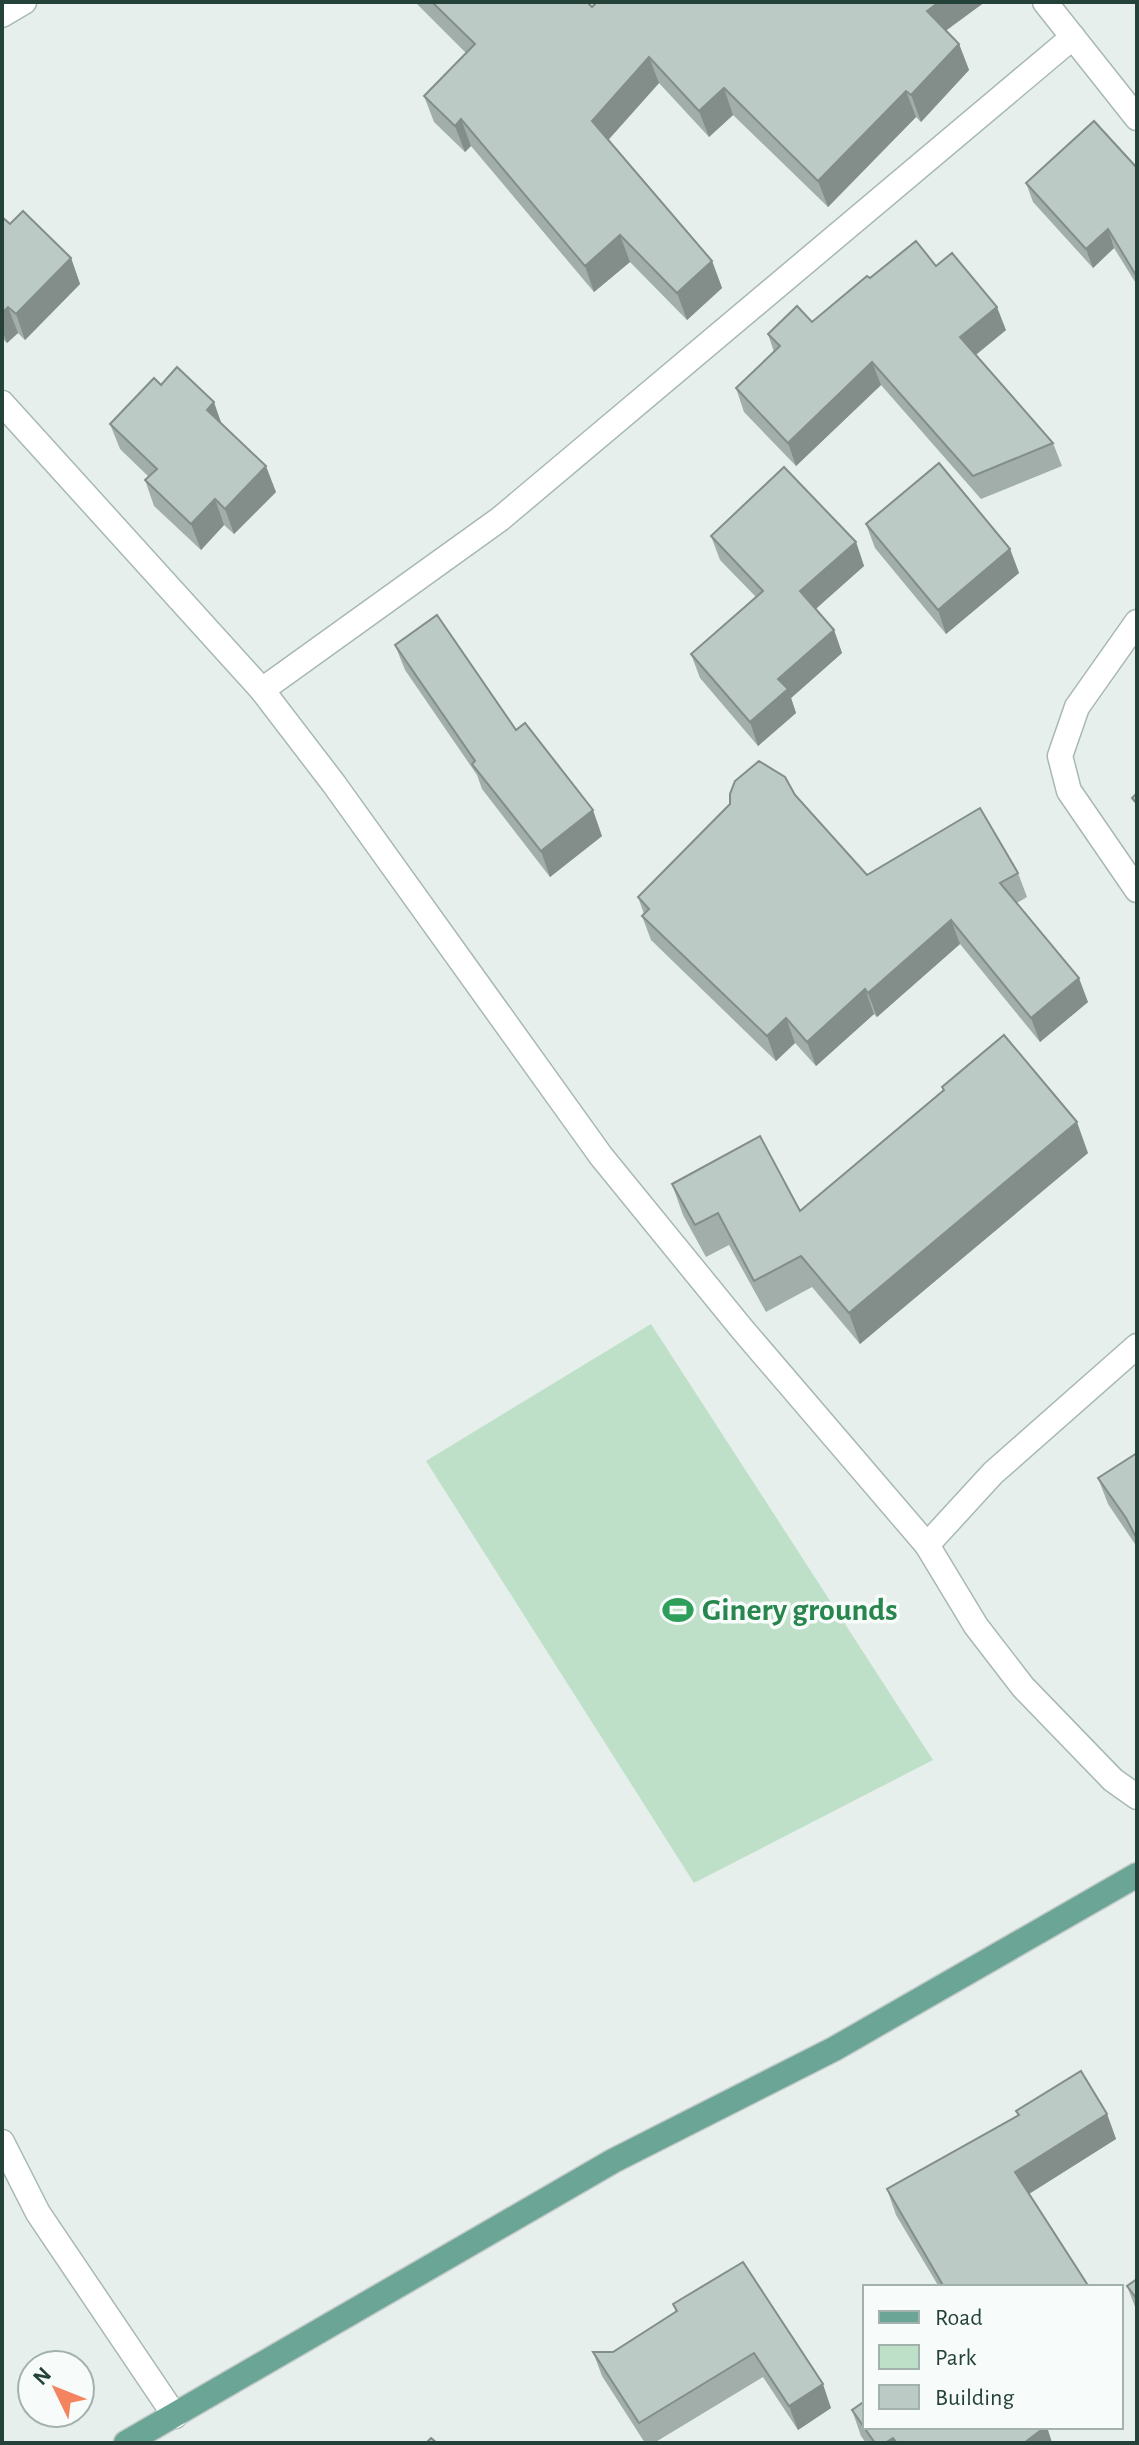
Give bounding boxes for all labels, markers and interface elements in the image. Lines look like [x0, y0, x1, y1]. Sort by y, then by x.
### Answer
sports icon: Ginery grounds [661, 1593, 695, 1627]
place label: Ginery grounds [702, 1594, 898, 1626]
legend [863, 2285, 1123, 2429]
text: Road [935, 2306, 983, 2330]
text: Park [935, 2346, 976, 2370]
north arrow [16, 2349, 96, 2429]
text: N [29, 2363, 55, 2389]
text: Building [935, 2386, 1014, 2410]

